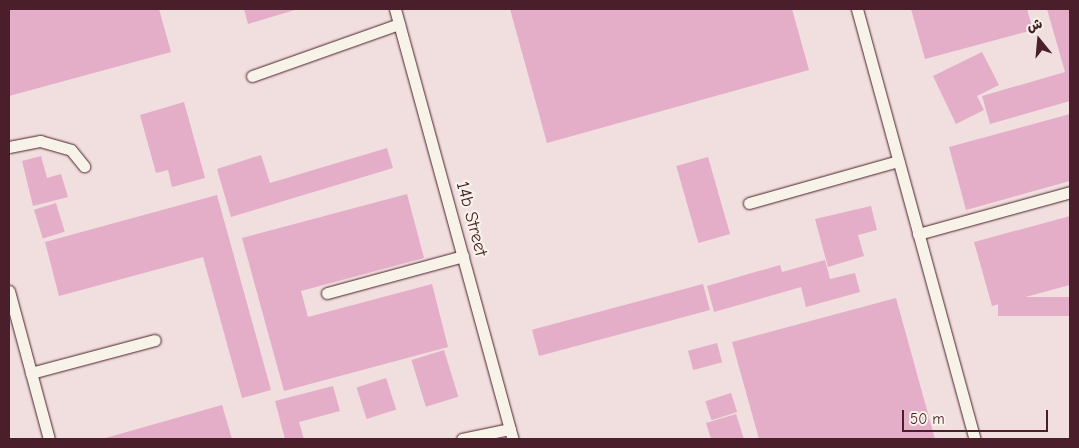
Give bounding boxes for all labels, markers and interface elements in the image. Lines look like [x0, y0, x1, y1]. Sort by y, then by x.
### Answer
north arrow [1014, 15, 1064, 65]
text: ش [1025, 15, 1044, 36]
street label: 14b Street [451, 179, 491, 259]
scale bar [904, 400, 1050, 432]
text: 50 m [910, 410, 945, 428]

